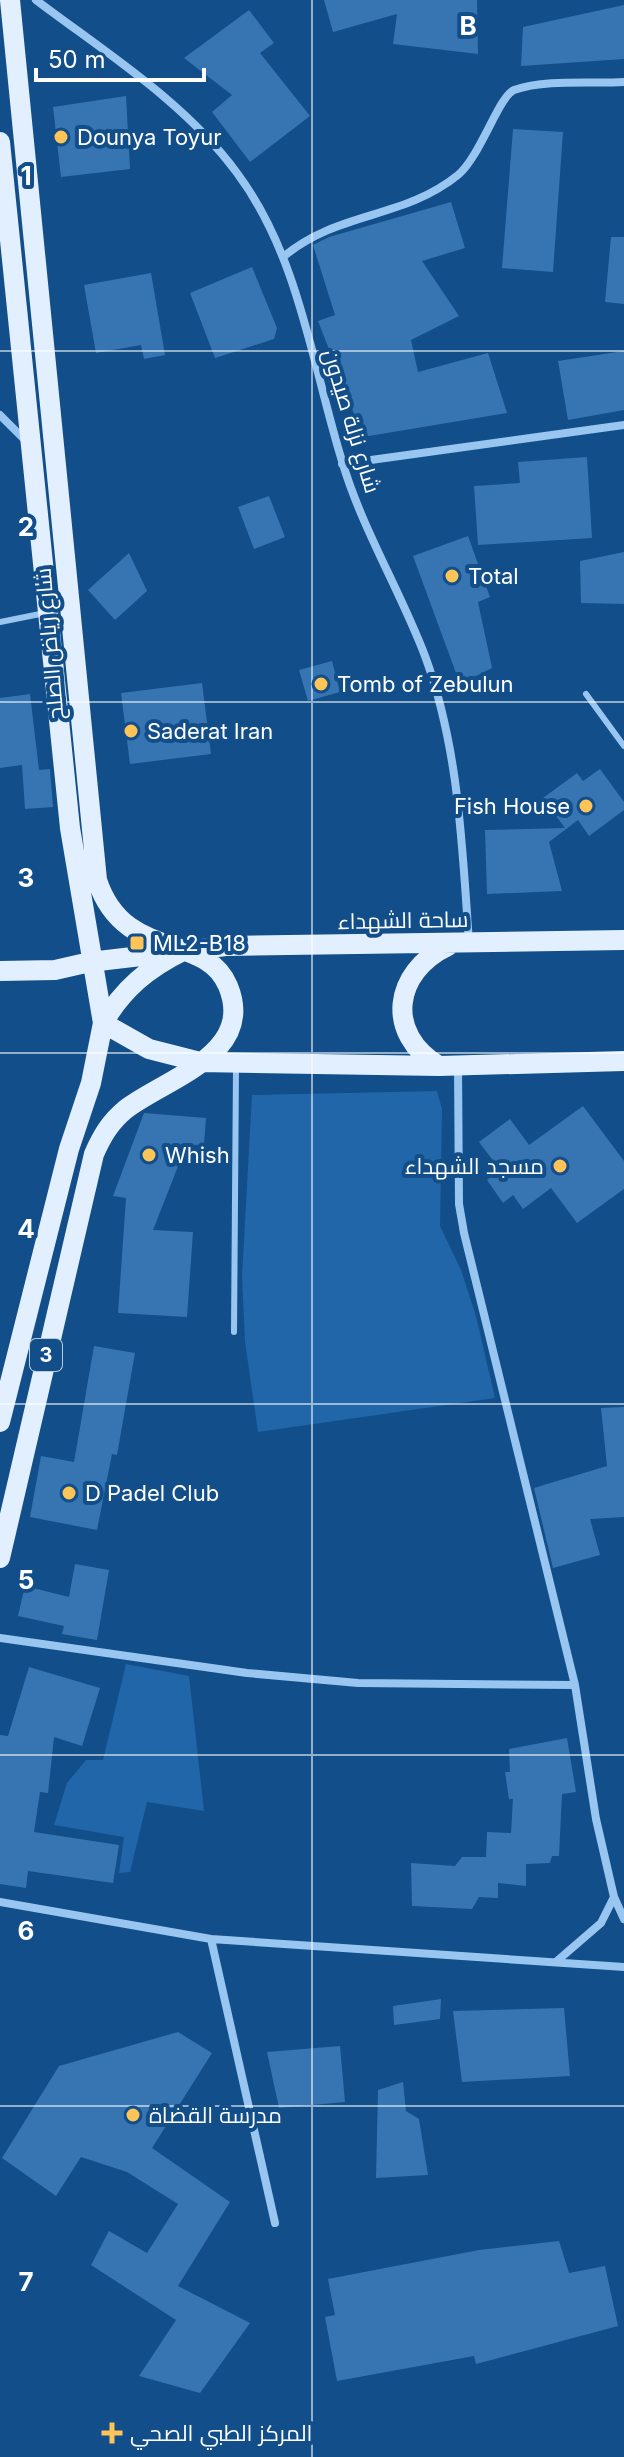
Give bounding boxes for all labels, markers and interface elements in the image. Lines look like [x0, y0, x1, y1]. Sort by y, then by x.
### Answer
text: B [459, 10, 477, 41]
scale bar [36, 32, 204, 82]
text: 50 m [48, 45, 106, 74]
place label: Dounya Toyur [77, 124, 221, 150]
marker: Dounya Toyur [52, 128, 70, 146]
text: 1 [20, 160, 32, 191]
street label: شارع نزلة صيدون [316, 346, 386, 497]
text: 2 [18, 511, 34, 542]
place label: Total [468, 563, 519, 589]
street label: شارع رياض الصلح [29, 567, 71, 721]
marker: Total [443, 567, 461, 585]
place label: Tomb of Zebulun [337, 671, 514, 697]
marker: Tomb of Zebulun [312, 675, 330, 693]
place label: Saderat Iran [147, 718, 273, 744]
marker: Saderat Iran [122, 722, 140, 740]
place label: Fish House [454, 793, 570, 819]
marker: Fish House [577, 797, 595, 815]
text: 3 [18, 862, 34, 893]
street label: ساحة الشهداء [337, 906, 469, 935]
place label: ML2-B18 [153, 930, 246, 956]
marker: ML2-B18 [128, 934, 146, 952]
place label: Whish [165, 1142, 230, 1168]
marker: Whish [140, 1146, 158, 1164]
place label: مسجد الشهداء [405, 1153, 544, 1180]
marker: مسجد الشهداء [551, 1157, 569, 1175]
text: 4 [17, 1213, 35, 1244]
road number: 3 [30, 1339, 62, 1371]
place label: D Padel Club [85, 1480, 219, 1506]
marker: D Padel Club [60, 1484, 78, 1502]
text: 5 [18, 1564, 34, 1595]
text: 6 [18, 1915, 34, 1946]
place label: مدرسة القضاة [149, 2102, 282, 2128]
marker: مدرسة القضاة [124, 2106, 142, 2124]
text: 7 [18, 2266, 34, 2297]
place label: المركز الطبي الصحي [130, 2420, 312, 2450]
marker: المركز الطبي الصحي [101, 2422, 123, 2444]

